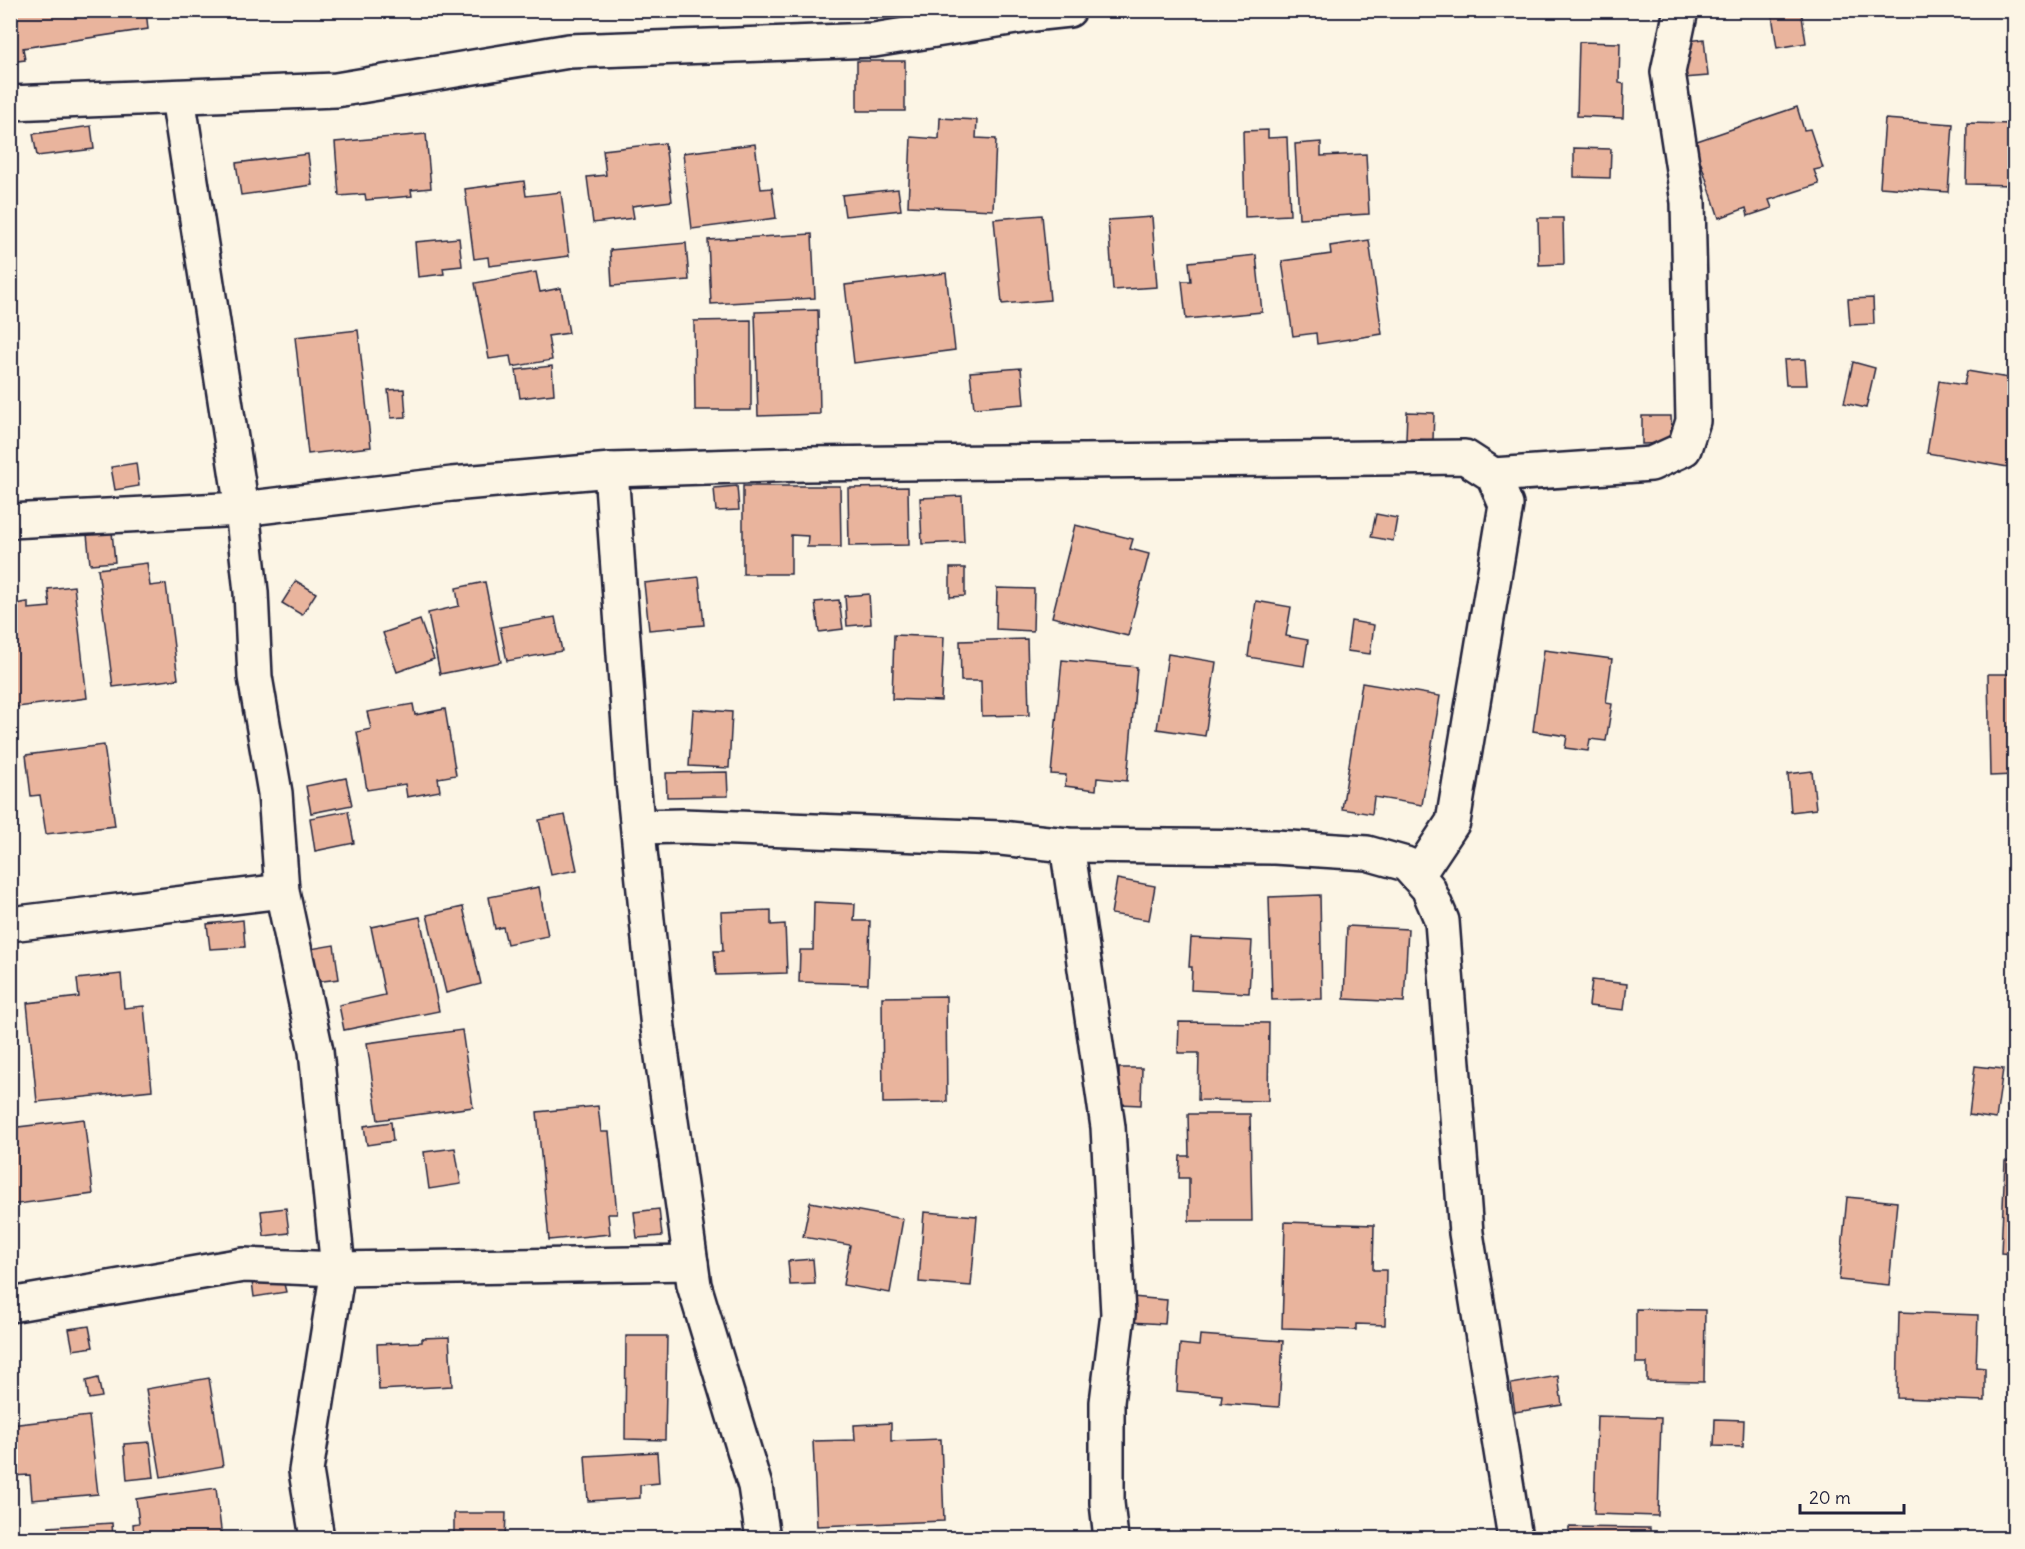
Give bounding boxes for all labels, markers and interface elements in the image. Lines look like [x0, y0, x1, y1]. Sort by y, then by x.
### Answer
scale bar [1800, 1477, 1904, 1515]
text: 20 m [1809, 1486, 1851, 1509]

